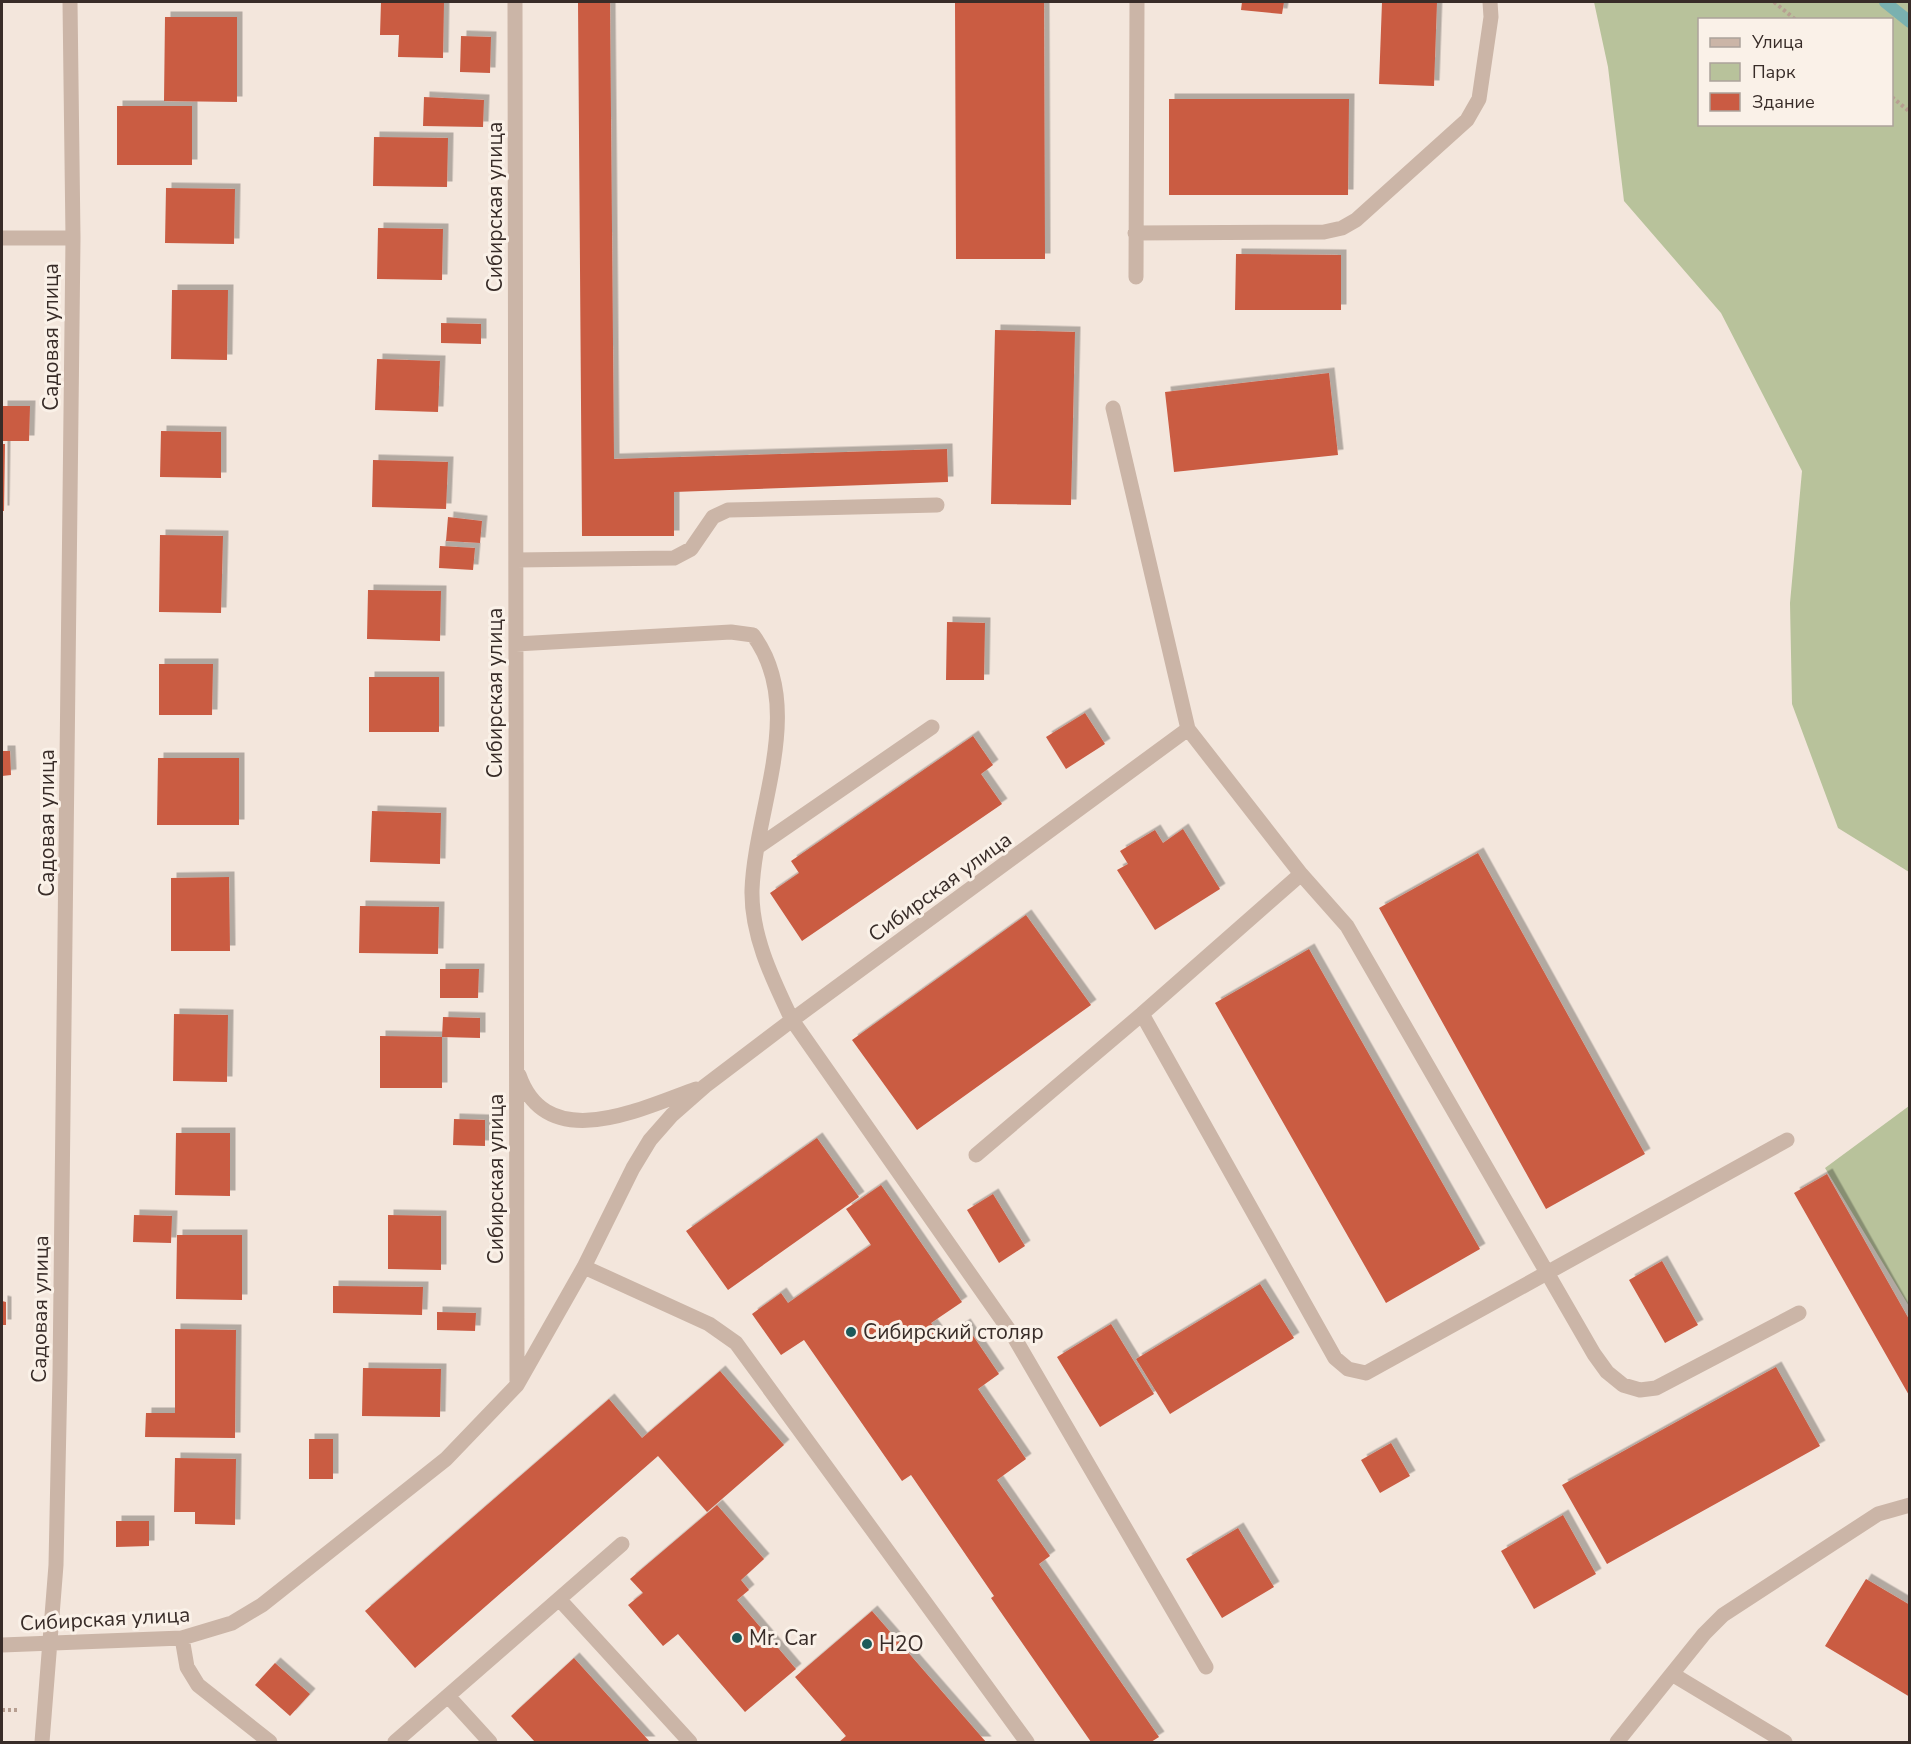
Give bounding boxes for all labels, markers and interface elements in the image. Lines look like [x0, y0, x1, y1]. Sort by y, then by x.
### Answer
legend [1698, 18, 1893, 126]
text: Улица [1751, 30, 1803, 54]
text: Парк [1752, 60, 1796, 84]
text: Здание [1752, 90, 1815, 114]
street label: Сибирская улица [481, 122, 509, 292]
street label: Садовая улица [37, 263, 65, 411]
street label: Сибирская улица [481, 608, 509, 778]
street label: Садовая улица [33, 749, 61, 897]
street label: Сибирская улица [863, 826, 1017, 948]
street label: Сибирская улица [482, 1094, 510, 1264]
street label: Садовая улица [25, 1235, 55, 1383]
place label: Сибирский столяр [863, 1318, 1044, 1346]
marker: Сибирский столяр [844, 1325, 858, 1339]
street label: Сибирская улица [19, 1601, 191, 1637]
place label: Mr. Car [749, 1624, 817, 1652]
place label: Н2О [879, 1630, 924, 1658]
marker: Mr. Car [730, 1631, 744, 1645]
marker: Н2О [860, 1637, 874, 1651]

